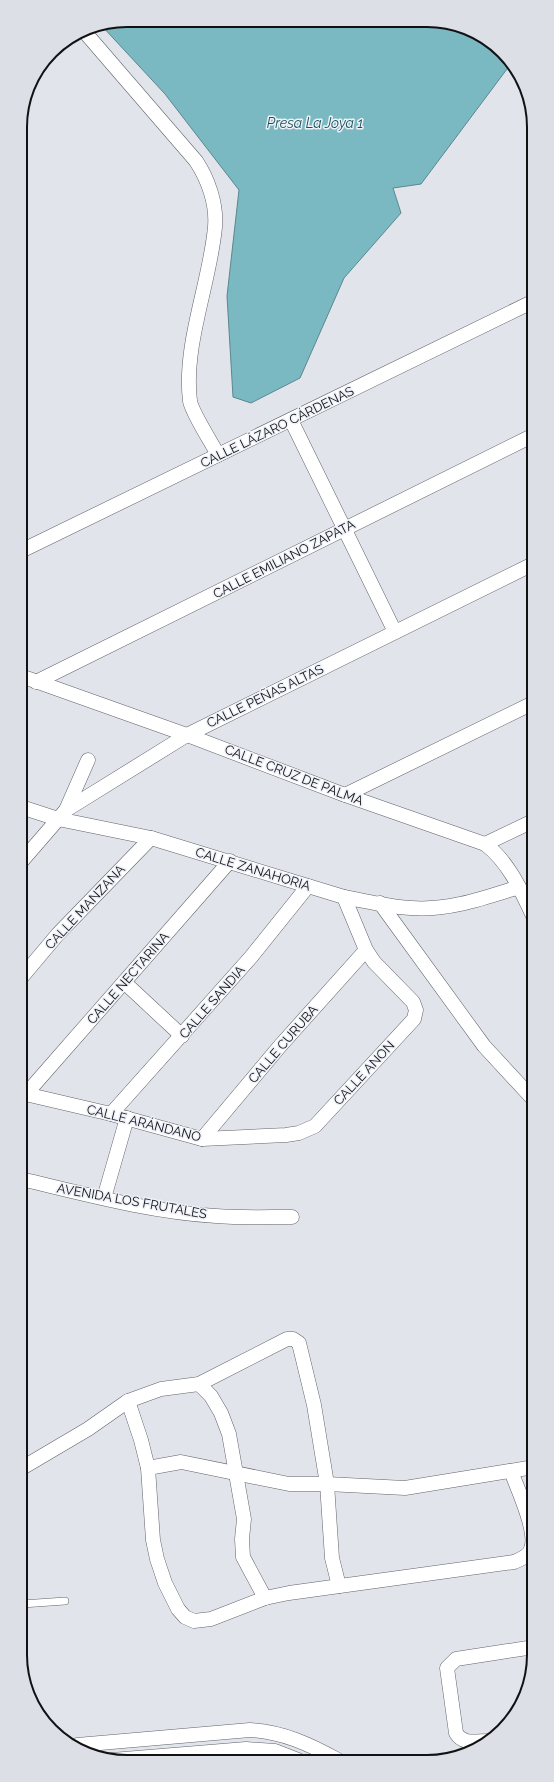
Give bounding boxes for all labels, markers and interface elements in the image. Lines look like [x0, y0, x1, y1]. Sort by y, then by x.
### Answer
water label: Presa La Joya 1 [267, 115, 363, 131]
street label: CALLE LÁZARO CÁRDENAS [198, 383, 356, 471]
street label: CALLE EMILIANO ZAPATA [210, 517, 358, 601]
street label: CALLE PEÑAS ALTAS [204, 661, 326, 731]
street label: CALLE CRUZ DE PALMA [223, 742, 366, 808]
street label: CALLE ZANAHORIA [194, 844, 313, 894]
street label: CALLE MANZANA [42, 862, 128, 952]
street label: CALLE NECTARINA [84, 929, 172, 1027]
street label: CALLE SANDIA [176, 962, 248, 1042]
street label: CALLE CURUBA [245, 1002, 321, 1086]
street label: CALLE ANON [330, 1038, 398, 1108]
street label: CALLE ARÁNDANO [85, 1102, 203, 1145]
street label: AVENIDA LOS FRUTALES [56, 1180, 208, 1222]

